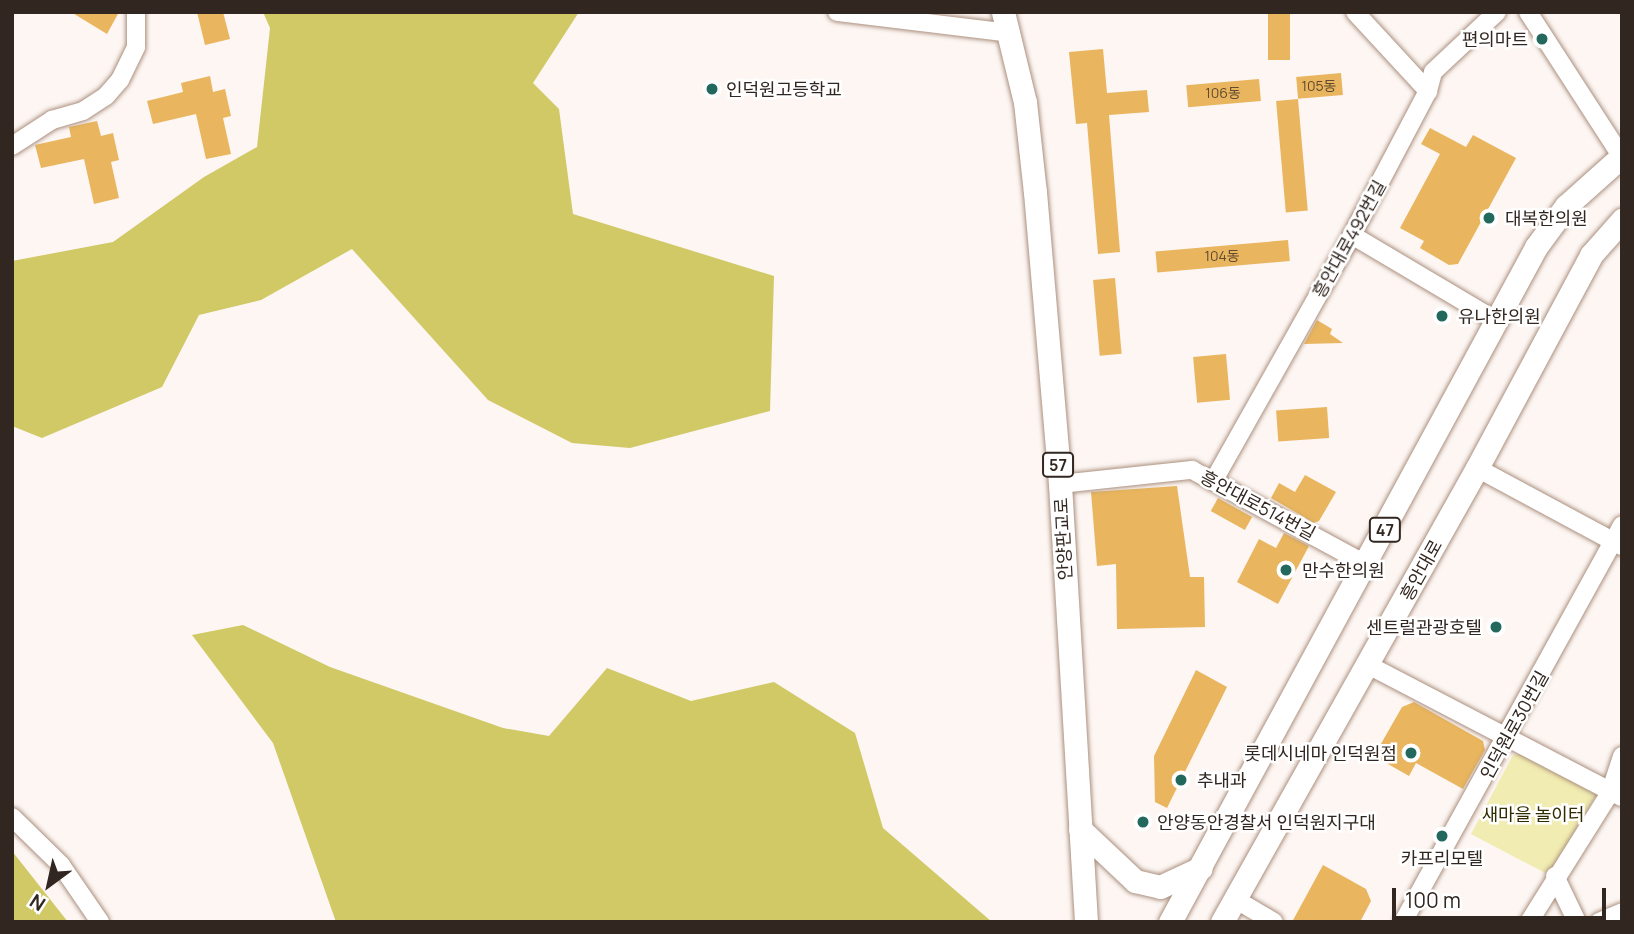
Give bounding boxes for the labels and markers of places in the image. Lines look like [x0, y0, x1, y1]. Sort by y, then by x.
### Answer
place label: 편의마트 [1462, 28, 1528, 50]
marker: 편의마트 [1534, 31, 1550, 47]
place label: 인덕원고등학교 [726, 78, 842, 100]
marker: 인덕원고등학교 [704, 81, 720, 97]
place label: 대복한의원 [1505, 207, 1588, 229]
marker: 대복한의원 [1479, 208, 1499, 228]
place label: 유나한의원 [1458, 305, 1541, 327]
marker: 유나한의원 [1432, 306, 1452, 326]
place label: 만수한의원 [1302, 559, 1385, 581]
marker: 만수한의원 [1276, 560, 1296, 580]
place label: 센트럴관광호텔 [1366, 616, 1482, 638]
marker: 센트럴관광호텔 [1488, 619, 1504, 635]
place label: 롯데시네마 인덕원점 [1244, 742, 1397, 764]
marker: 롯데시네마 인덕원점 [1403, 745, 1419, 761]
place label: 추내과 [1197, 769, 1247, 791]
marker: 추내과 [1171, 770, 1191, 790]
place label: 안양동안경찰서 인덕원지구대 [1157, 811, 1376, 833]
marker: 안양동안경찰서 인덕원지구대 [1135, 814, 1151, 830]
marker: 카프리모텔 [1434, 828, 1450, 844]
place label: 카프리모텔 [1401, 847, 1483, 869]

